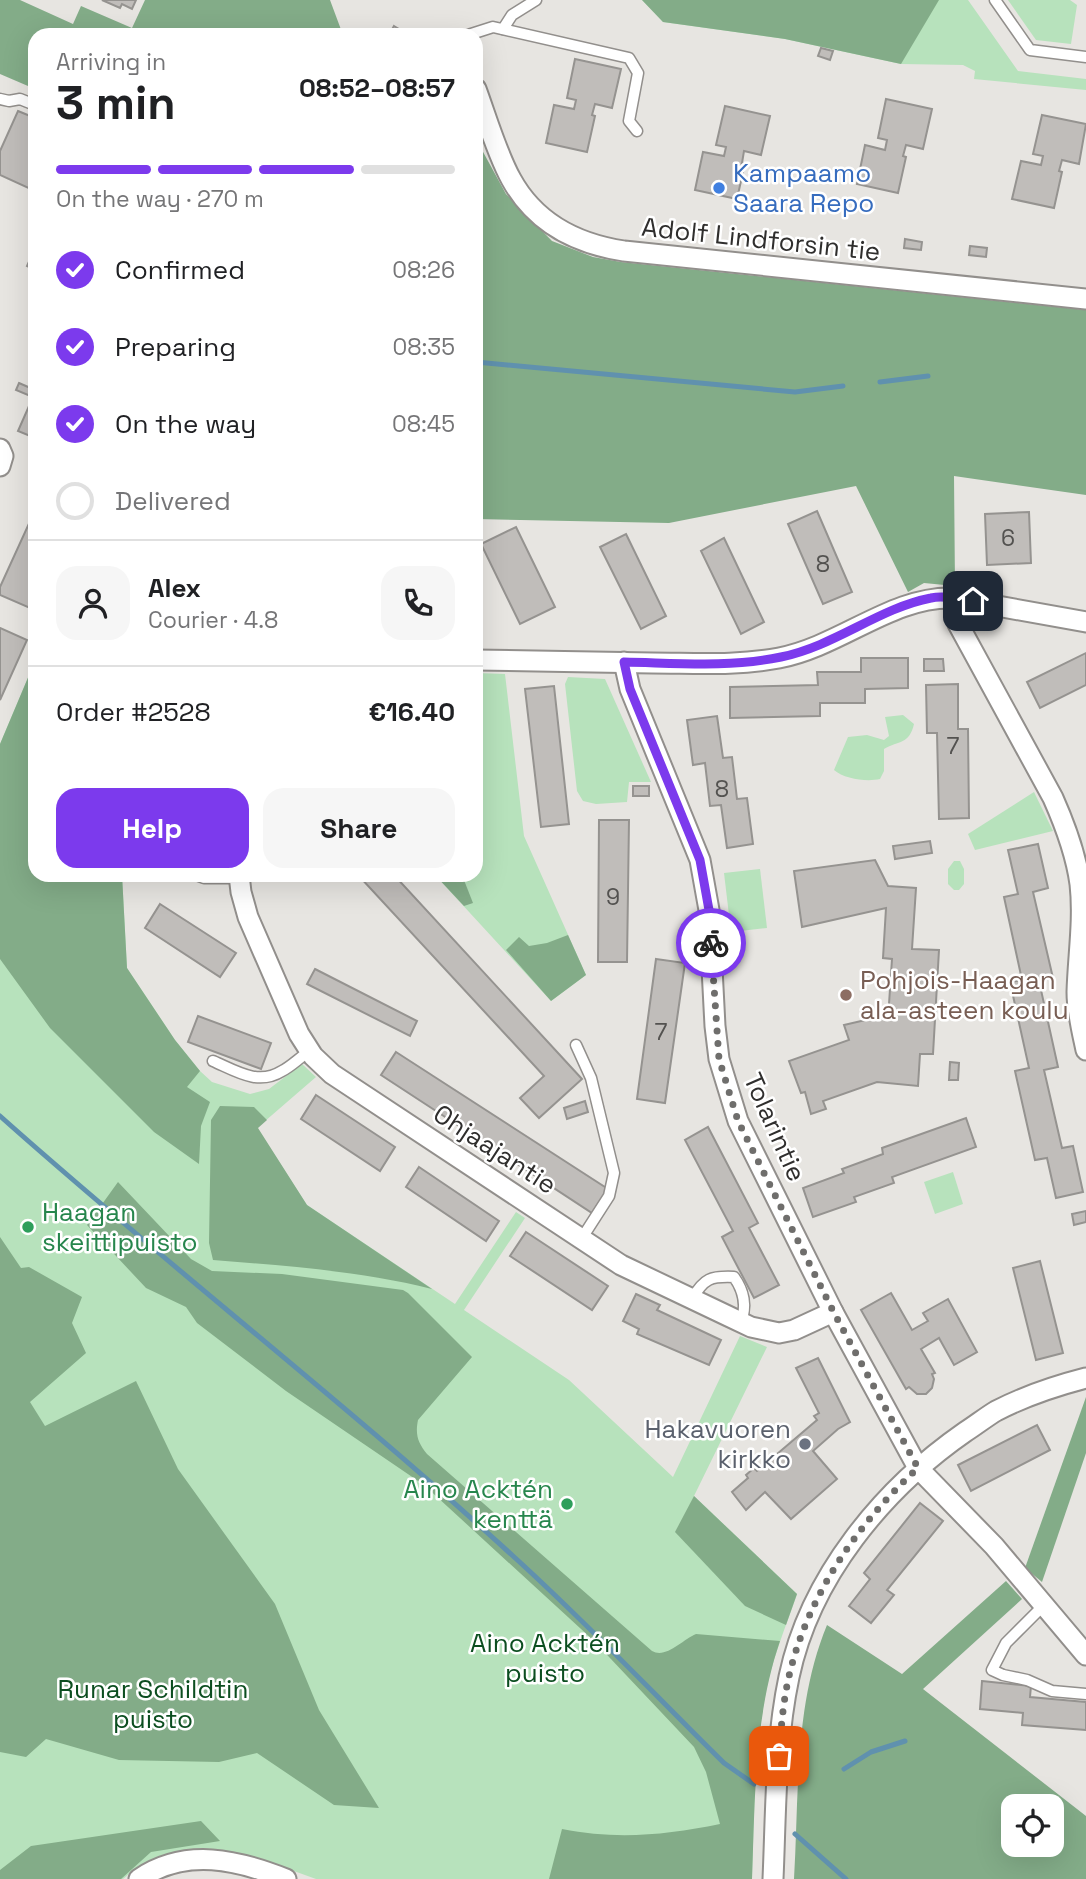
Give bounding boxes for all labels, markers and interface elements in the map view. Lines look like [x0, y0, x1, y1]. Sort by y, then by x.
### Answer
text: Arriving in [56, 47, 166, 77]
text: 08:52–08:57 [299, 71, 455, 105]
text: 3 min [56, 74, 176, 132]
place label: Kampaamo Saara Repo [733, 156, 874, 220]
marker: Kampaamo Saara Repo [711, 180, 727, 196]
text: On the way · 270 m [56, 184, 264, 214]
street label: Adolf Lindforsin tie [640, 210, 882, 268]
icon: check [56, 251, 94, 289]
text: Confirmed [115, 253, 245, 287]
text: 08:26 [392, 255, 455, 285]
icon: check [56, 328, 94, 366]
text: Preparing [115, 330, 236, 364]
text: 08:35 [392, 332, 455, 362]
icon: check [56, 405, 94, 443]
text: On the way [115, 407, 256, 441]
text: 08:45 [392, 409, 455, 439]
text: Delivered [115, 484, 231, 518]
house number: 6 [1001, 523, 1015, 553]
house number: 8 [816, 549, 830, 579]
button: person [56, 566, 130, 640]
button: phone [381, 566, 455, 640]
text: Alex [148, 571, 201, 605]
pin [943, 571, 1003, 631]
icon: home [954, 582, 992, 620]
text: Courier · 4.8 [148, 605, 278, 635]
text: Order #2528 [56, 695, 211, 729]
text: €16.40 [368, 695, 455, 729]
house number: 7 [947, 731, 960, 761]
house number: 8 [715, 774, 729, 804]
button: Help [56, 788, 249, 868]
button: Share [263, 788, 455, 868]
house number: 9 [606, 882, 620, 912]
courier [676, 908, 746, 978]
icon: bike [692, 924, 730, 962]
place label: Pohjois-Haagan ala-asteen koulu [860, 963, 1069, 1027]
marker: Pohjois-Haagan ala-asteen koulu [838, 987, 854, 1003]
house number: 7 [655, 1017, 668, 1047]
street label: Tolarintie [736, 1067, 814, 1187]
street label: Ohjaajantie [427, 1097, 563, 1201]
place label: Haagan skeittipuisto [42, 1195, 197, 1259]
marker: Haagan skeittipuisto [20, 1219, 36, 1235]
place label: Hakavuoren kirkko [644, 1412, 791, 1476]
marker: Hakavuoren kirkko [797, 1436, 813, 1452]
place label: Aino Acktén kenttä [403, 1472, 553, 1536]
marker: Aino Acktén kenttä [559, 1496, 575, 1512]
park label: Aino Acktén puisto [470, 1626, 620, 1690]
park label: Runar Schildtin puisto [58, 1672, 248, 1736]
pin [749, 1726, 809, 1786]
icon: bag [760, 1737, 798, 1775]
map controls [1001, 1794, 1064, 1857]
button: locate [1001, 1794, 1064, 1857]

